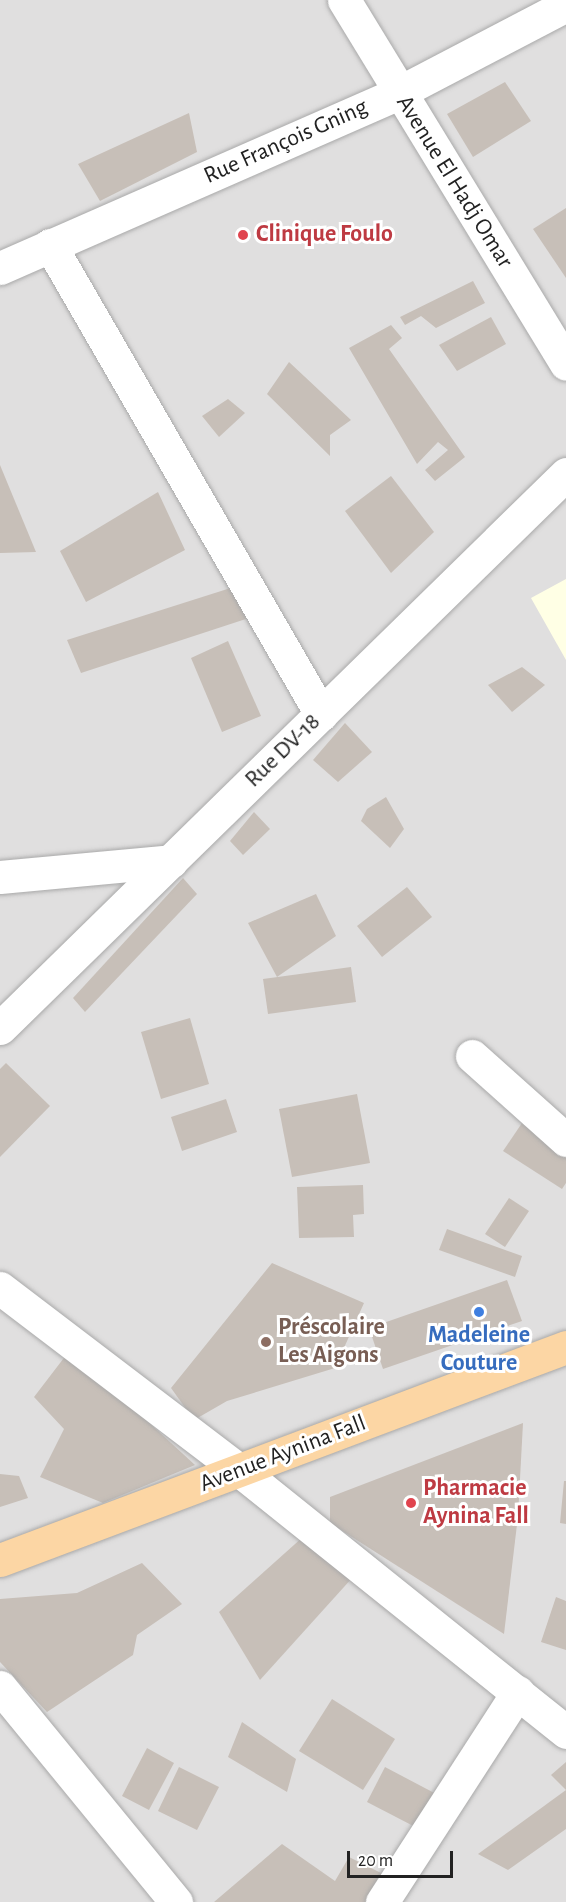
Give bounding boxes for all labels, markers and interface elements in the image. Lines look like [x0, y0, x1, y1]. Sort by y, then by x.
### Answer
street label: Avenue El Hadj Omar [389, 90, 519, 274]
street label: Rue François Gning [200, 93, 372, 191]
place label: Clinique Foulo [256, 221, 393, 249]
marker: Clinique Foulo [234, 226, 252, 244]
street label: Rue DV-18 [239, 708, 327, 794]
marker: Madeleine Couture [472, 1305, 486, 1319]
place label: Préscolaire Les Aigons [278, 1314, 385, 1370]
place label: Madeleine Couture [428, 1322, 530, 1378]
marker: Préscolaire Les Aigons [259, 1335, 273, 1349]
street label: Avenue Aynina Fall [196, 1409, 370, 1499]
place label: Pharmacie Aynina Fall [423, 1475, 529, 1531]
marker: Pharmacie Aynina Fall [404, 1496, 418, 1510]
scale bar [350, 1839, 456, 1877]
text: 20 m [358, 1852, 393, 1870]

